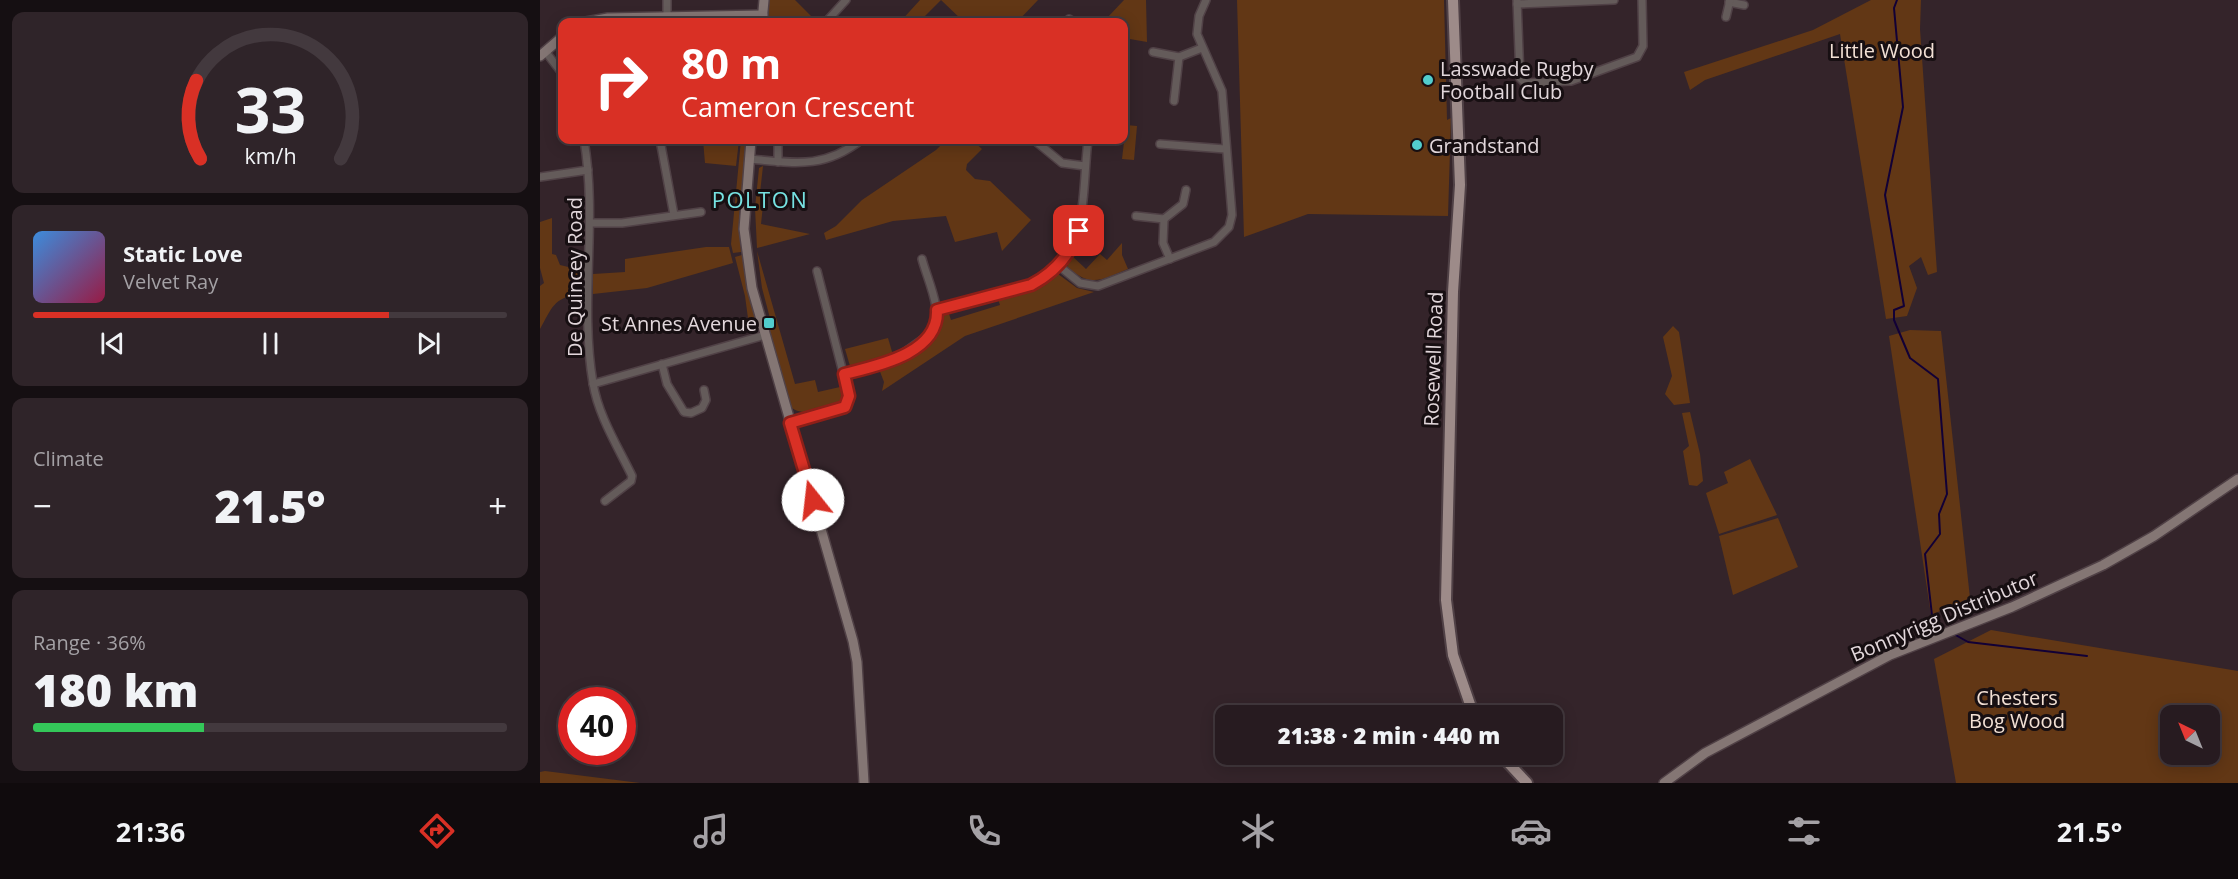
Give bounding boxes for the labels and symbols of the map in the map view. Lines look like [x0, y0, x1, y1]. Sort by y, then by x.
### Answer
park label: Little Wood [1829, 37, 1935, 64]
place label: Lasswade Rugby Football Club [1440, 55, 1595, 105]
marker: Lasswade Rugby Football Club [1421, 73, 1435, 87]
place label: Grandstand [1429, 132, 1540, 159]
marker: Grandstand [1410, 138, 1424, 152]
district label: POLTON [712, 184, 808, 214]
street label: De Quincey Road [561, 197, 588, 357]
pin [1053, 205, 1104, 256]
street label: Rosewell Road [1417, 291, 1449, 427]
place label: St Annes Avenue [601, 310, 757, 337]
marker: St Annes Avenue [762, 316, 776, 330]
position arrow [781, 468, 845, 532]
street label: Bonnyrigg Distributor [1846, 564, 2042, 668]
park label: Chesters Bog Wood [1969, 684, 2065, 734]
speed limit sign: 40 [558, 687, 636, 765]
north arrow [2160, 705, 2220, 765]

